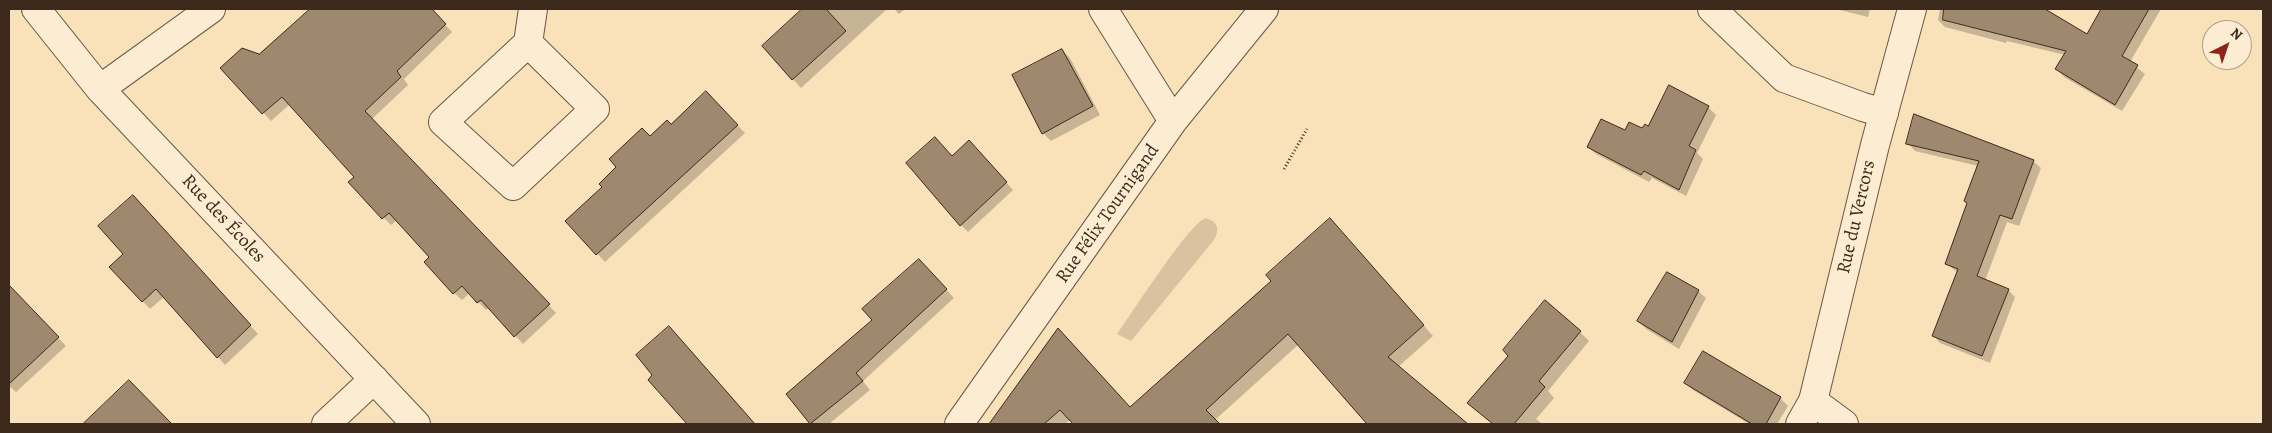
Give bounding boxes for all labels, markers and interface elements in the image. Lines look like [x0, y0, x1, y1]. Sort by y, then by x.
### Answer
north arrow [2202, 20, 2252, 70]
text: N [2226, 24, 2247, 45]
street label: Rue Félix Tournigand [1051, 140, 1165, 288]
street label: Rue du Vercors [1833, 158, 1881, 276]
street label: Rue des Écoles [176, 170, 270, 268]

